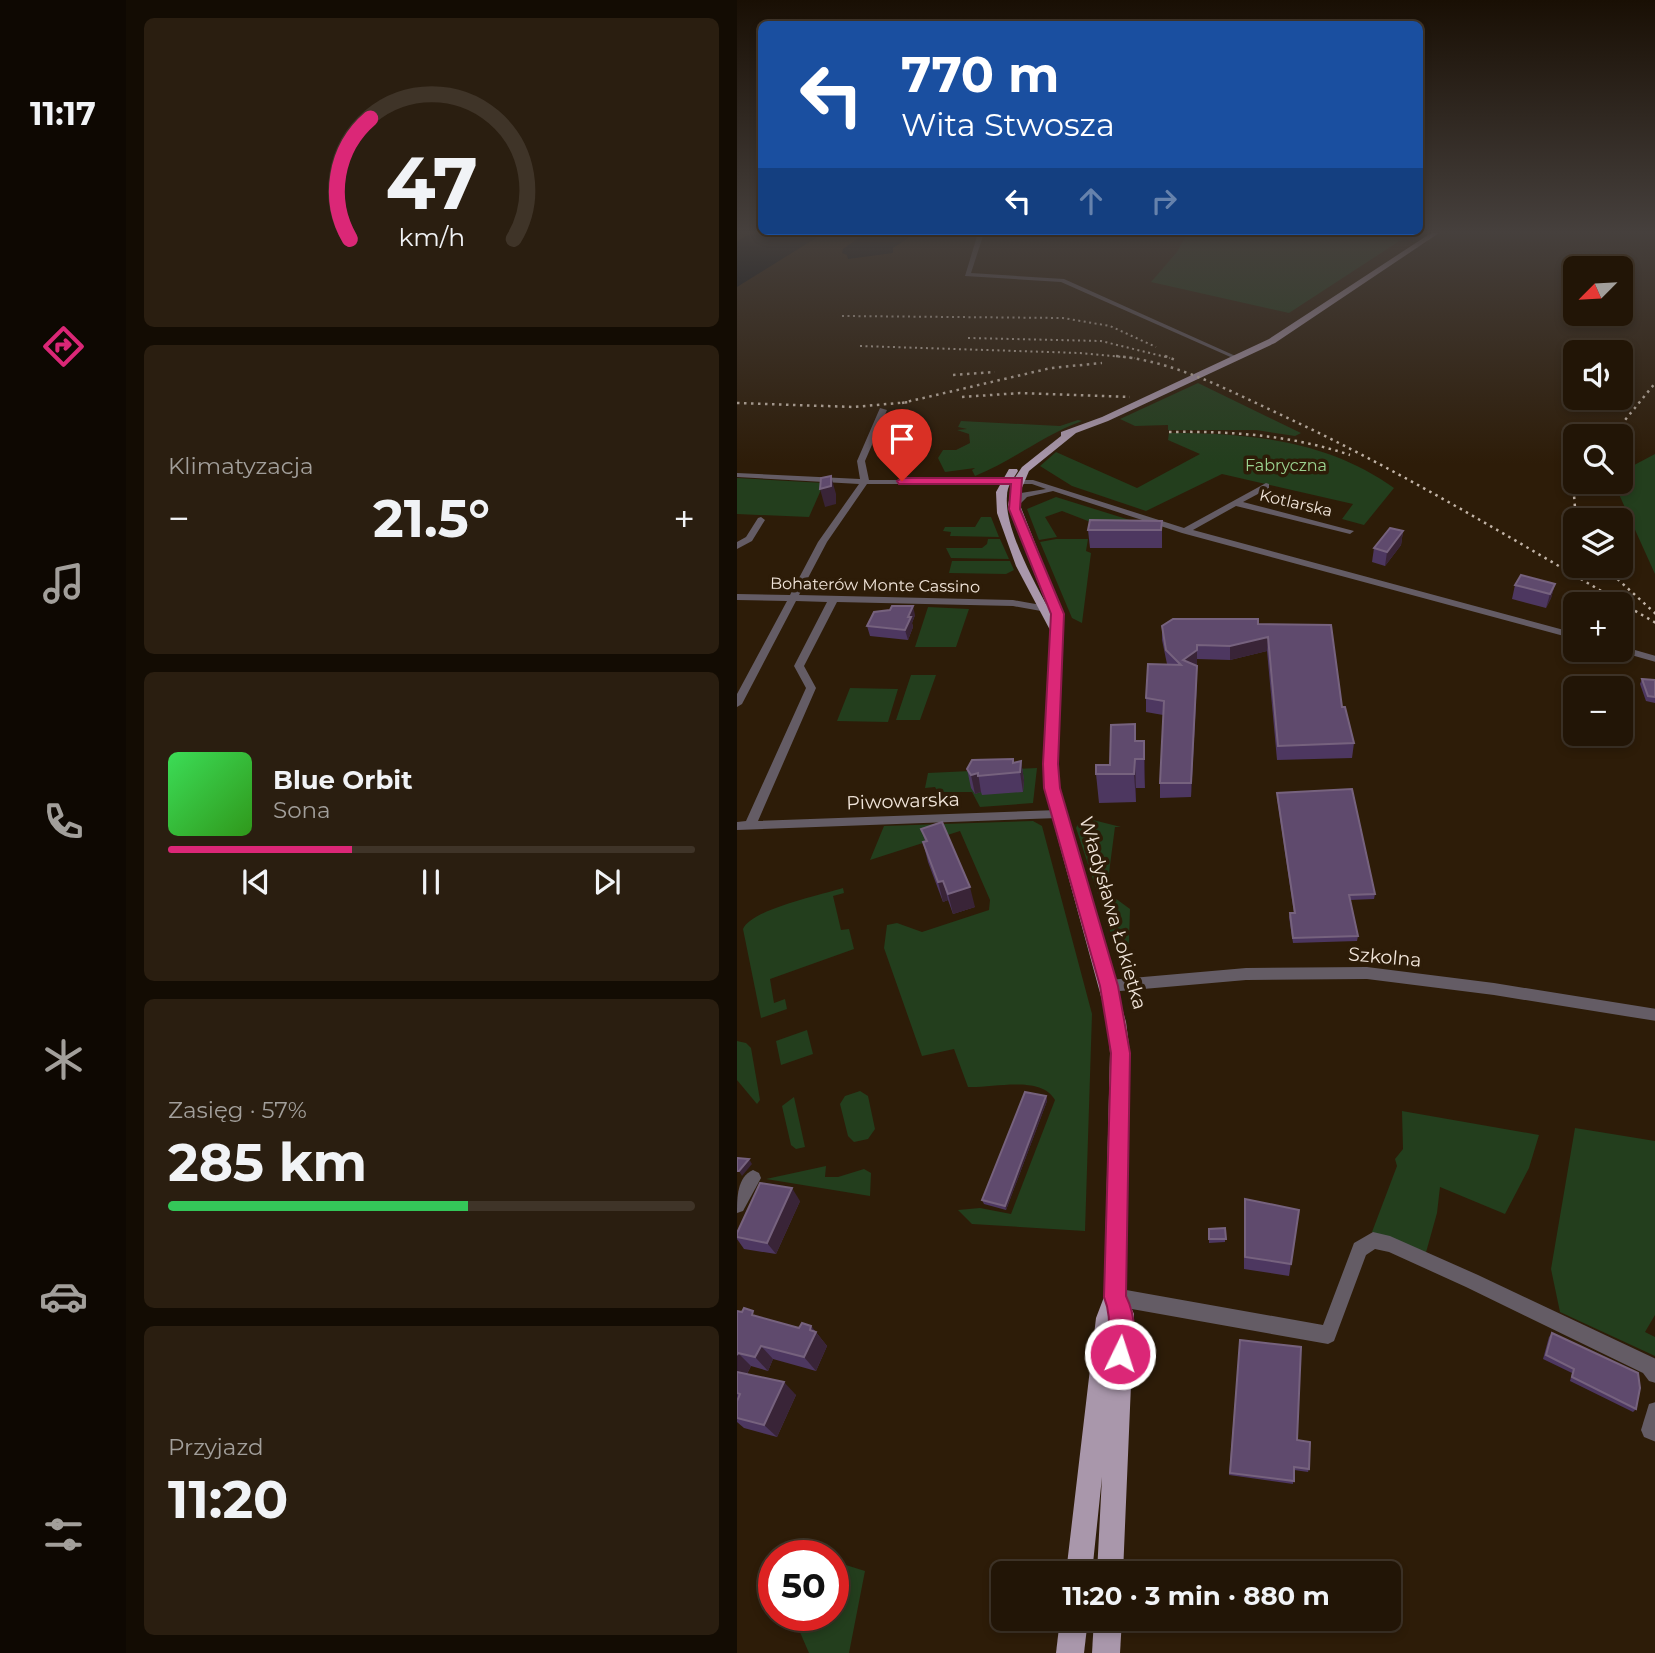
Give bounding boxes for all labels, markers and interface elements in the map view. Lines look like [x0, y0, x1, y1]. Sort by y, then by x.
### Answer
text: 770 m [901, 45, 1059, 104]
icon: left [786, 49, 877, 140]
text: 11:17 [30, 94, 96, 133]
text: Wita Stwosza [901, 105, 1115, 144]
text: 47 [385, 139, 478, 227]
icon: left [999, 182, 1037, 220]
icon: ahead [1072, 182, 1110, 220]
icon: right [1145, 182, 1183, 220]
text: km/h [398, 221, 465, 251]
north arrow [1563, 256, 1633, 326]
map controls [1563, 256, 1633, 746]
icon: directions [39, 322, 88, 371]
button: sound [1563, 340, 1633, 410]
pin [872, 409, 932, 481]
icon: arrive [883, 420, 921, 458]
button: search [1563, 424, 1633, 494]
text: Klimatyzacja [168, 452, 314, 480]
park label: Fabryczna [1245, 456, 1327, 475]
street label: Kotlarska [1258, 485, 1334, 521]
text: 21.5° [373, 487, 490, 550]
text: − [168, 495, 190, 542]
text: + [673, 495, 695, 542]
button: layers [1563, 508, 1633, 578]
icon: music [39, 559, 88, 608]
street label: Bohaterów Monte Cassino [770, 574, 980, 596]
button: + [1563, 592, 1633, 662]
button: − [1563, 676, 1633, 746]
text: Blue Orbit [273, 764, 412, 796]
street label: Piwowarska [846, 788, 960, 814]
text: Sona [273, 796, 331, 824]
icon: phone [39, 797, 88, 846]
street label: Władysława Łokietka [1074, 814, 1152, 1012]
icon: previous [237, 863, 275, 901]
icon: pause [412, 863, 450, 901]
icon: next [588, 863, 626, 901]
street label: Szkolna [1347, 942, 1423, 972]
icon: climate [39, 1035, 88, 1084]
text: Zasięg · 57% [168, 1096, 307, 1124]
text: 285 km [168, 1131, 367, 1194]
icon: car [39, 1272, 88, 1321]
position arrow [1083, 1317, 1157, 1391]
text: Przyjazd [168, 1433, 264, 1461]
text: 11:20 [168, 1468, 288, 1531]
icon: filters [39, 1510, 88, 1559]
speed limit sign: 50 [758, 1540, 849, 1631]
text: 11:20 · 3 min · 880 m [1062, 1580, 1330, 1612]

